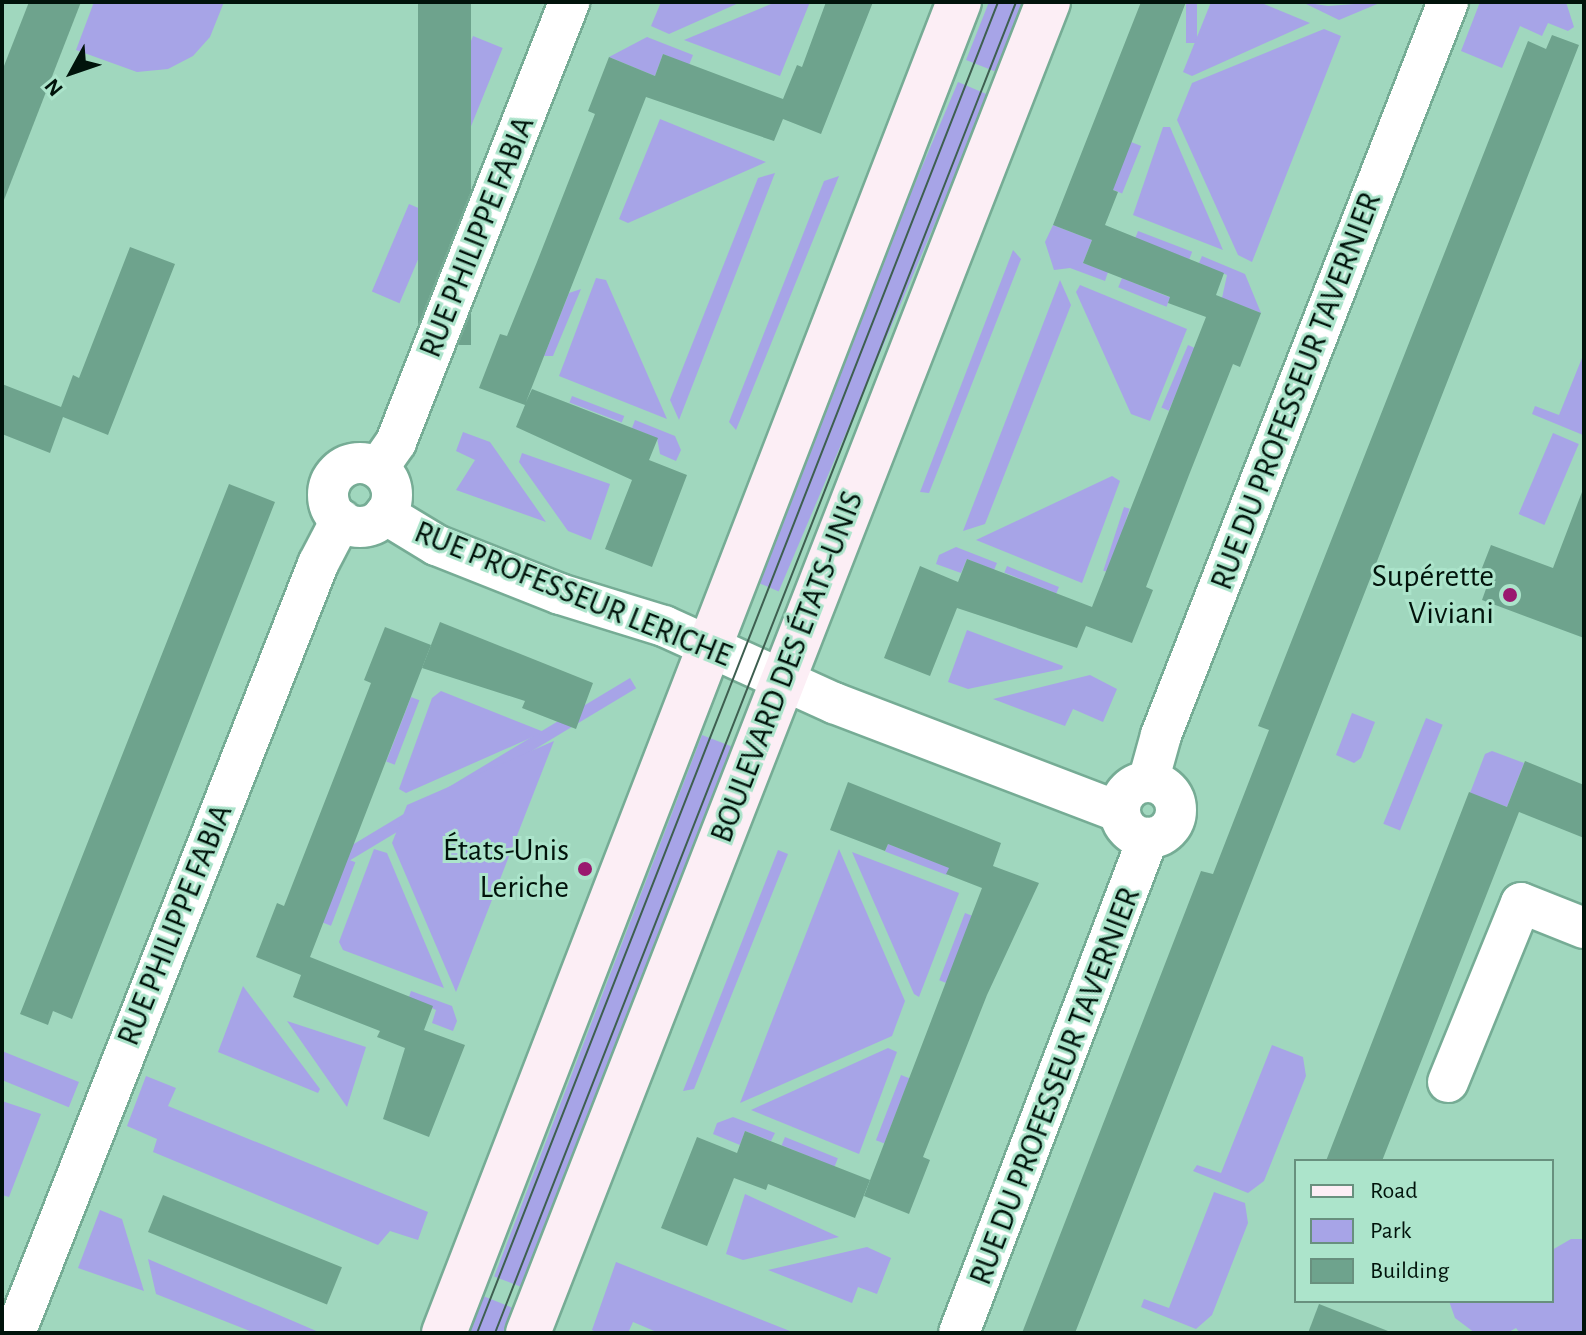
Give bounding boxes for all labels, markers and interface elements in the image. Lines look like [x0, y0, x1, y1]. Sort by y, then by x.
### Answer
north arrow [32, 32, 112, 112]
text: N [40, 75, 67, 100]
street label: RUE PHILIPPE FABIA [411, 111, 543, 363]
street label: RUE DU PROFESSEUR TAVERNIER [1202, 187, 1390, 595]
street label: BOULEVARD DES ÉTATS-UNIS [702, 486, 872, 848]
street label: RUE PROFESSEUR LERICHE [409, 513, 737, 675]
place label: Supérette Viviani [1372, 558, 1494, 633]
marker: Supérette Viviani [1501, 586, 1519, 604]
street label: RUE PHILIPPE FABIA [109, 799, 241, 1051]
place label: États-Unis Leriche [443, 832, 569, 907]
marker: États-Unis Leriche [576, 860, 594, 878]
street label: RUE DU PROFESSEUR TAVERNIER [961, 882, 1149, 1290]
legend [1294, 1159, 1554, 1303]
text: Road [1370, 1179, 1418, 1203]
text: Park [1370, 1219, 1411, 1243]
text: Building [1370, 1259, 1449, 1283]

